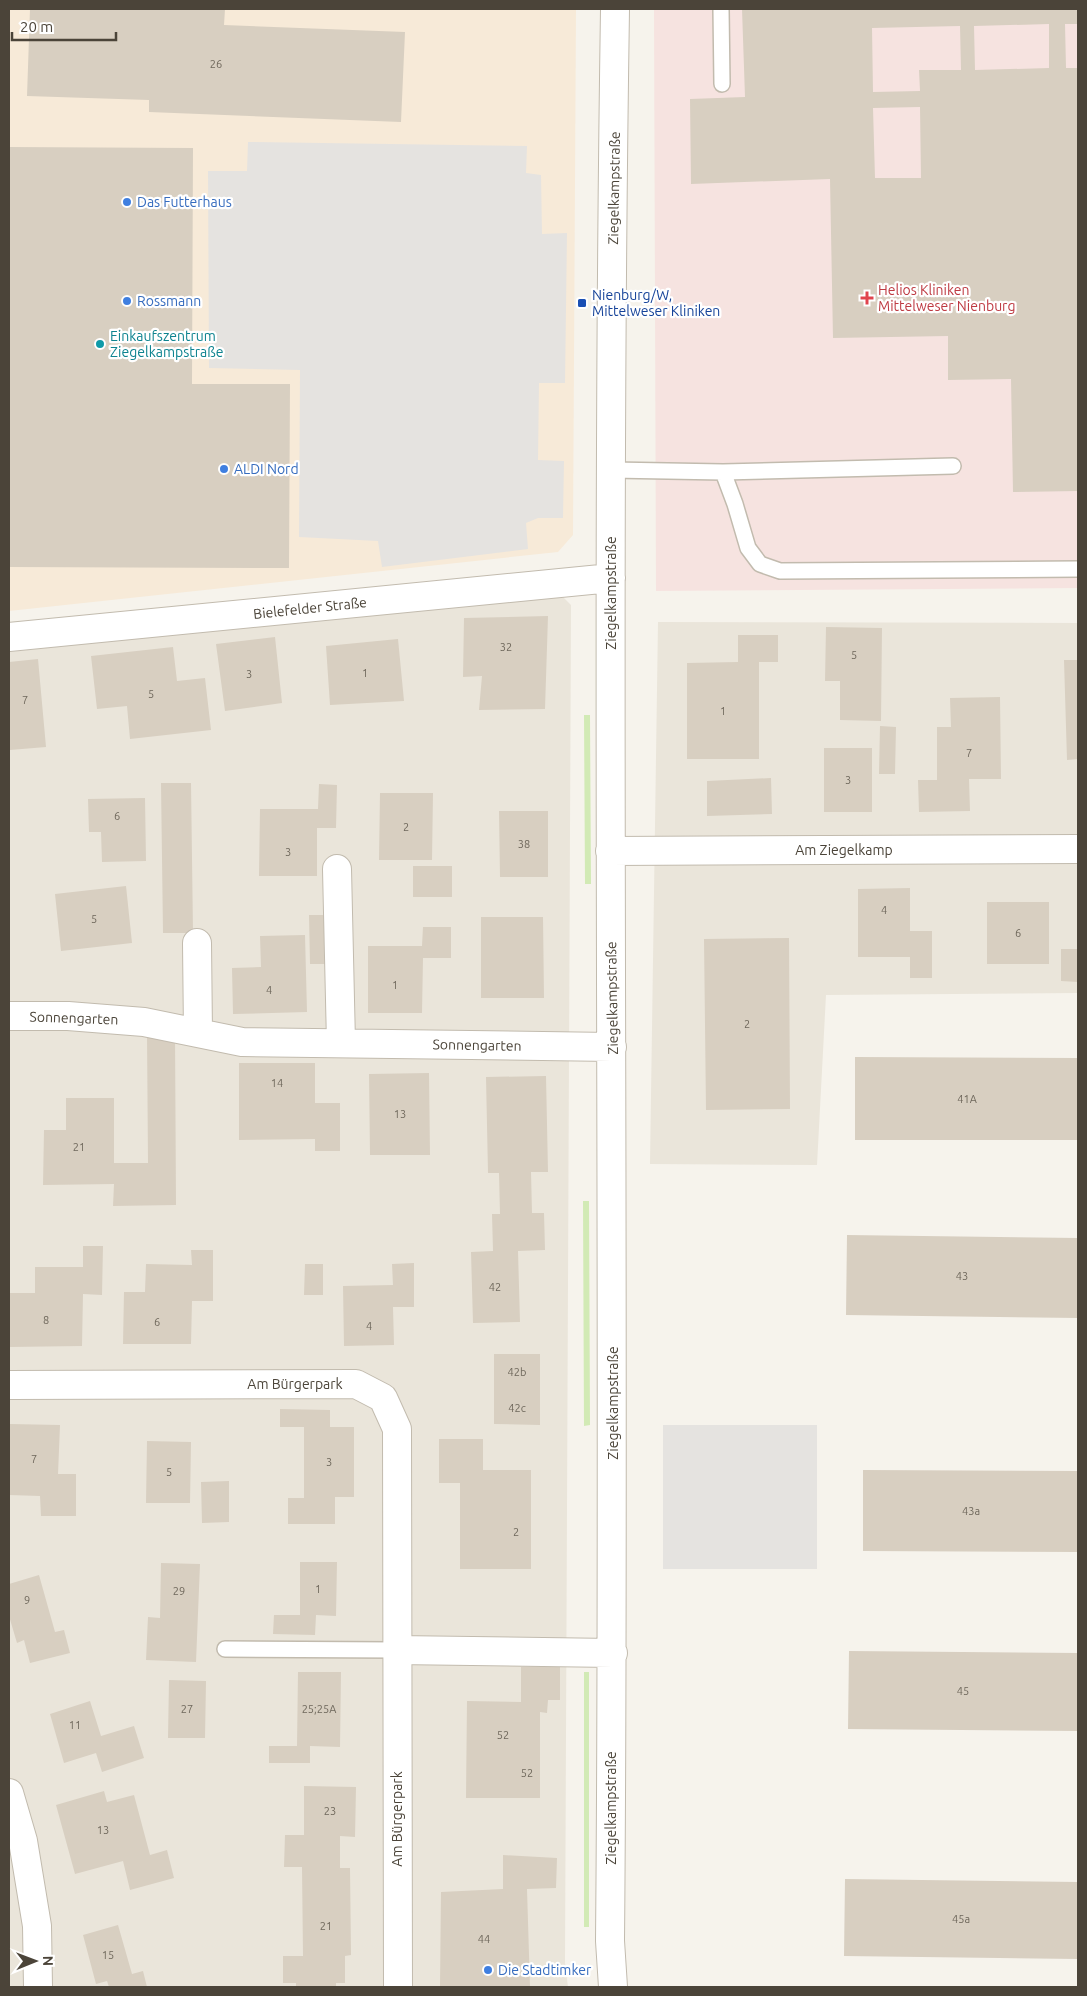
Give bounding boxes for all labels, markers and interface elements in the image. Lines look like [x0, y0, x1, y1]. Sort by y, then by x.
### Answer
scale bar [12, 10, 116, 42]
text: 20 m [20, 18, 53, 35]
house number: 26 [210, 58, 222, 70]
street label: Ziegelkampstraße [605, 131, 623, 245]
place label: Das Futterhaus [137, 194, 232, 210]
marker: Das Futterhaus [121, 196, 133, 208]
place label: Helios Kliniken Mittelweser Nienburg [878, 282, 1015, 314]
place label: Nienburg/W, Mittelweser Kliniken [592, 287, 720, 319]
marker: Helios Kliniken Mittelweser Nienburg [860, 291, 874, 305]
place label: Rossmann [137, 293, 201, 309]
marker: Rossmann [121, 295, 133, 307]
marker: Nienburg/W, Mittelweser Kliniken [576, 297, 588, 309]
place label: Einkaufszentrum Ziegelkampstraße [110, 328, 223, 360]
marker: Einkaufszentrum Ziegelkampstraße [94, 338, 106, 350]
place label: ALDI Nord [234, 461, 299, 477]
marker: ALDI Nord [218, 463, 230, 475]
street label: Ziegelkampstraße [603, 536, 619, 650]
street label: Bielefelder Straße [252, 594, 368, 622]
house number: 32 [500, 641, 512, 653]
house number: 5 [851, 649, 857, 661]
house number: 1 [362, 667, 368, 679]
house number: 3 [246, 668, 252, 680]
house number: 5 [148, 688, 154, 700]
house number: 7 [22, 694, 28, 706]
house number: 1 [720, 705, 726, 717]
house number: 7 [966, 747, 972, 759]
house number: 3 [845, 774, 851, 786]
house number: 6 [114, 810, 120, 822]
house number: 2 [403, 821, 409, 833]
house number: 38 [518, 838, 530, 850]
street label: Am Ziegelkamp [795, 842, 893, 858]
house number: 3 [285, 846, 291, 858]
house number: 4 [881, 904, 887, 916]
house number: 5 [91, 913, 97, 925]
house number: 6 [1015, 927, 1021, 939]
street label: Ziegelkampstraße [603, 941, 621, 1055]
house number: 1 [392, 979, 398, 991]
house number: 4 [266, 984, 272, 996]
street label: Sonnengarten [29, 1008, 119, 1028]
house number: 2 [744, 1018, 750, 1030]
street label: Sonnengarten [432, 1036, 522, 1054]
house number: 14 [271, 1077, 283, 1089]
house number: 41A [957, 1093, 978, 1105]
house number: 13 [394, 1108, 406, 1120]
house number: 21 [73, 1141, 85, 1153]
house number: 43 [956, 1270, 968, 1282]
house number: 42 [489, 1281, 501, 1293]
house number: 8 [43, 1314, 49, 1326]
house number: 6 [154, 1316, 160, 1328]
house number: 4 [366, 1320, 372, 1332]
street label: Ziegelkampstraße [605, 1346, 621, 1460]
house number: 42b [508, 1366, 526, 1378]
street label: Am Bürgerpark [247, 1376, 343, 1392]
house number: 42c [508, 1402, 526, 1414]
house number: 7 [31, 1453, 37, 1465]
house number: 3 [326, 1456, 332, 1468]
house number: 5 [166, 1466, 172, 1478]
house number: 43a [962, 1505, 980, 1517]
house number: 2 [513, 1526, 519, 1538]
house number: 1 [315, 1583, 321, 1595]
house number: 29 [173, 1585, 185, 1597]
house number: 9 [24, 1594, 30, 1606]
house number: 45 [957, 1685, 969, 1697]
house number: 27 [181, 1703, 193, 1715]
house number: 25;25A [302, 1703, 337, 1715]
house number: 11 [69, 1719, 81, 1731]
house number: 52 [497, 1729, 509, 1741]
street label: Ziegelkampstraße [603, 1751, 619, 1865]
house number: 52 [521, 1767, 533, 1779]
street label: Am Bürgerpark [389, 1771, 405, 1867]
house number: 23 [324, 1805, 336, 1817]
house number: 13 [97, 1824, 109, 1836]
house number: 45a [952, 1913, 970, 1925]
house number: 21 [320, 1920, 332, 1932]
house number: 44 [478, 1933, 490, 1945]
north arrow [10, 1936, 60, 1986]
house number: 15 [102, 1949, 114, 1961]
text: N [40, 1955, 56, 1966]
place label: Die Stadtimker [498, 1962, 592, 1978]
marker: Die Stadtimker [482, 1964, 494, 1976]

